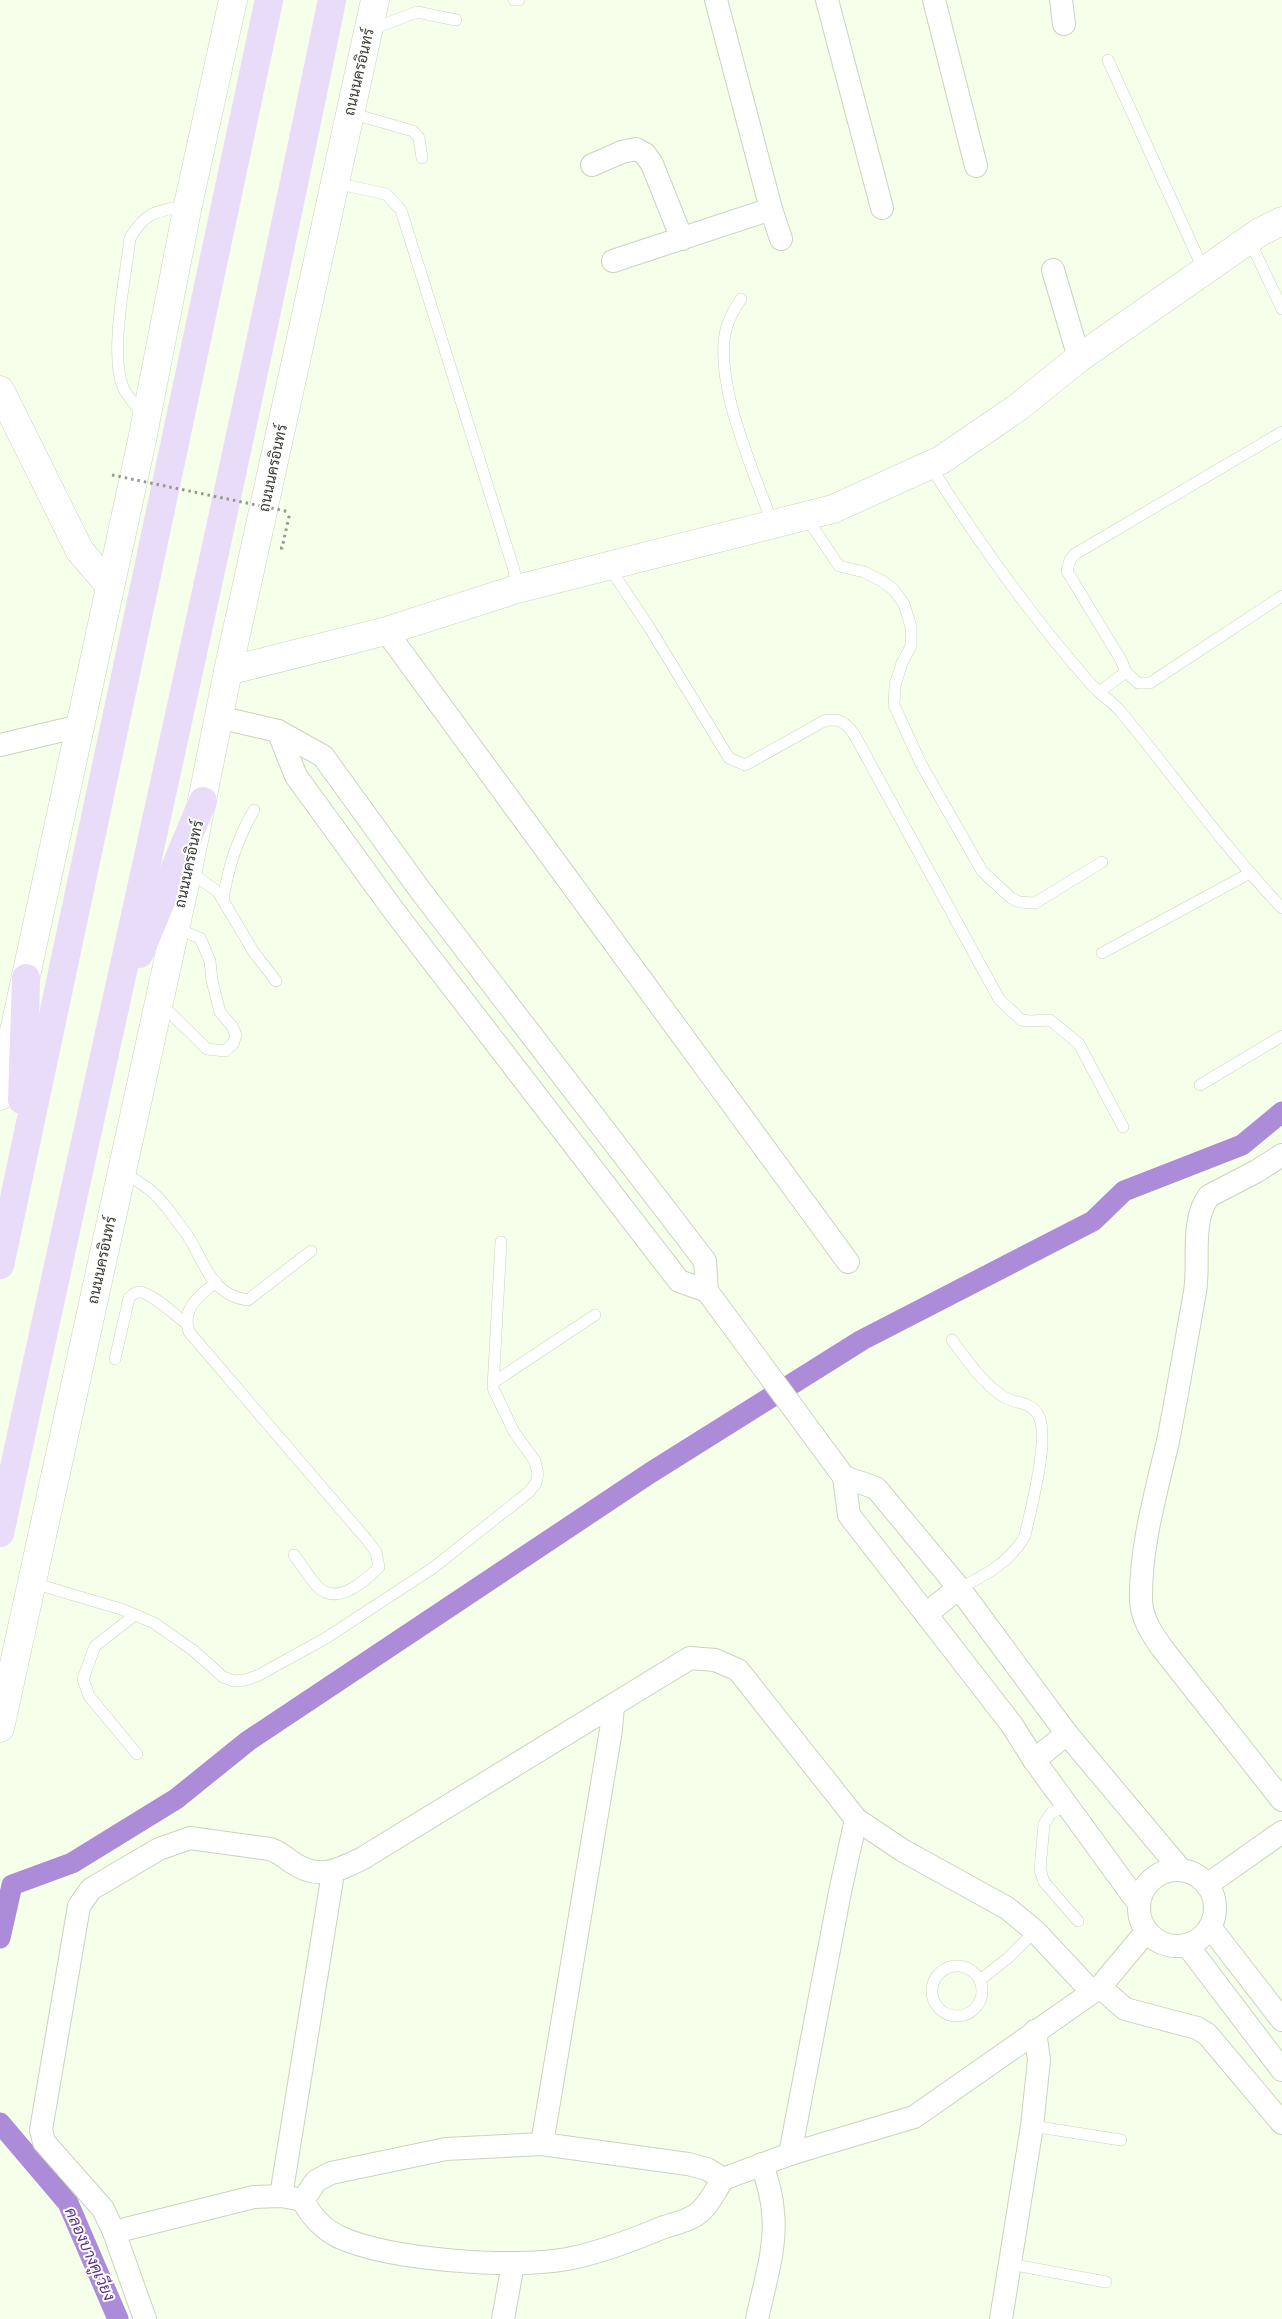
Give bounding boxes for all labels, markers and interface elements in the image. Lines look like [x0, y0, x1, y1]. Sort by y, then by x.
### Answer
street label: ถนนนครอินทร์ [339, 26, 378, 117]
street label: ถนนนครอินทร์ [254, 422, 291, 513]
street label: ถนนนครอินทร์ [170, 818, 207, 909]
street label: ถนนนครอินทร์ [83, 1214, 120, 1305]
water label: คลองบางคูเวียง [59, 2204, 121, 2304]

